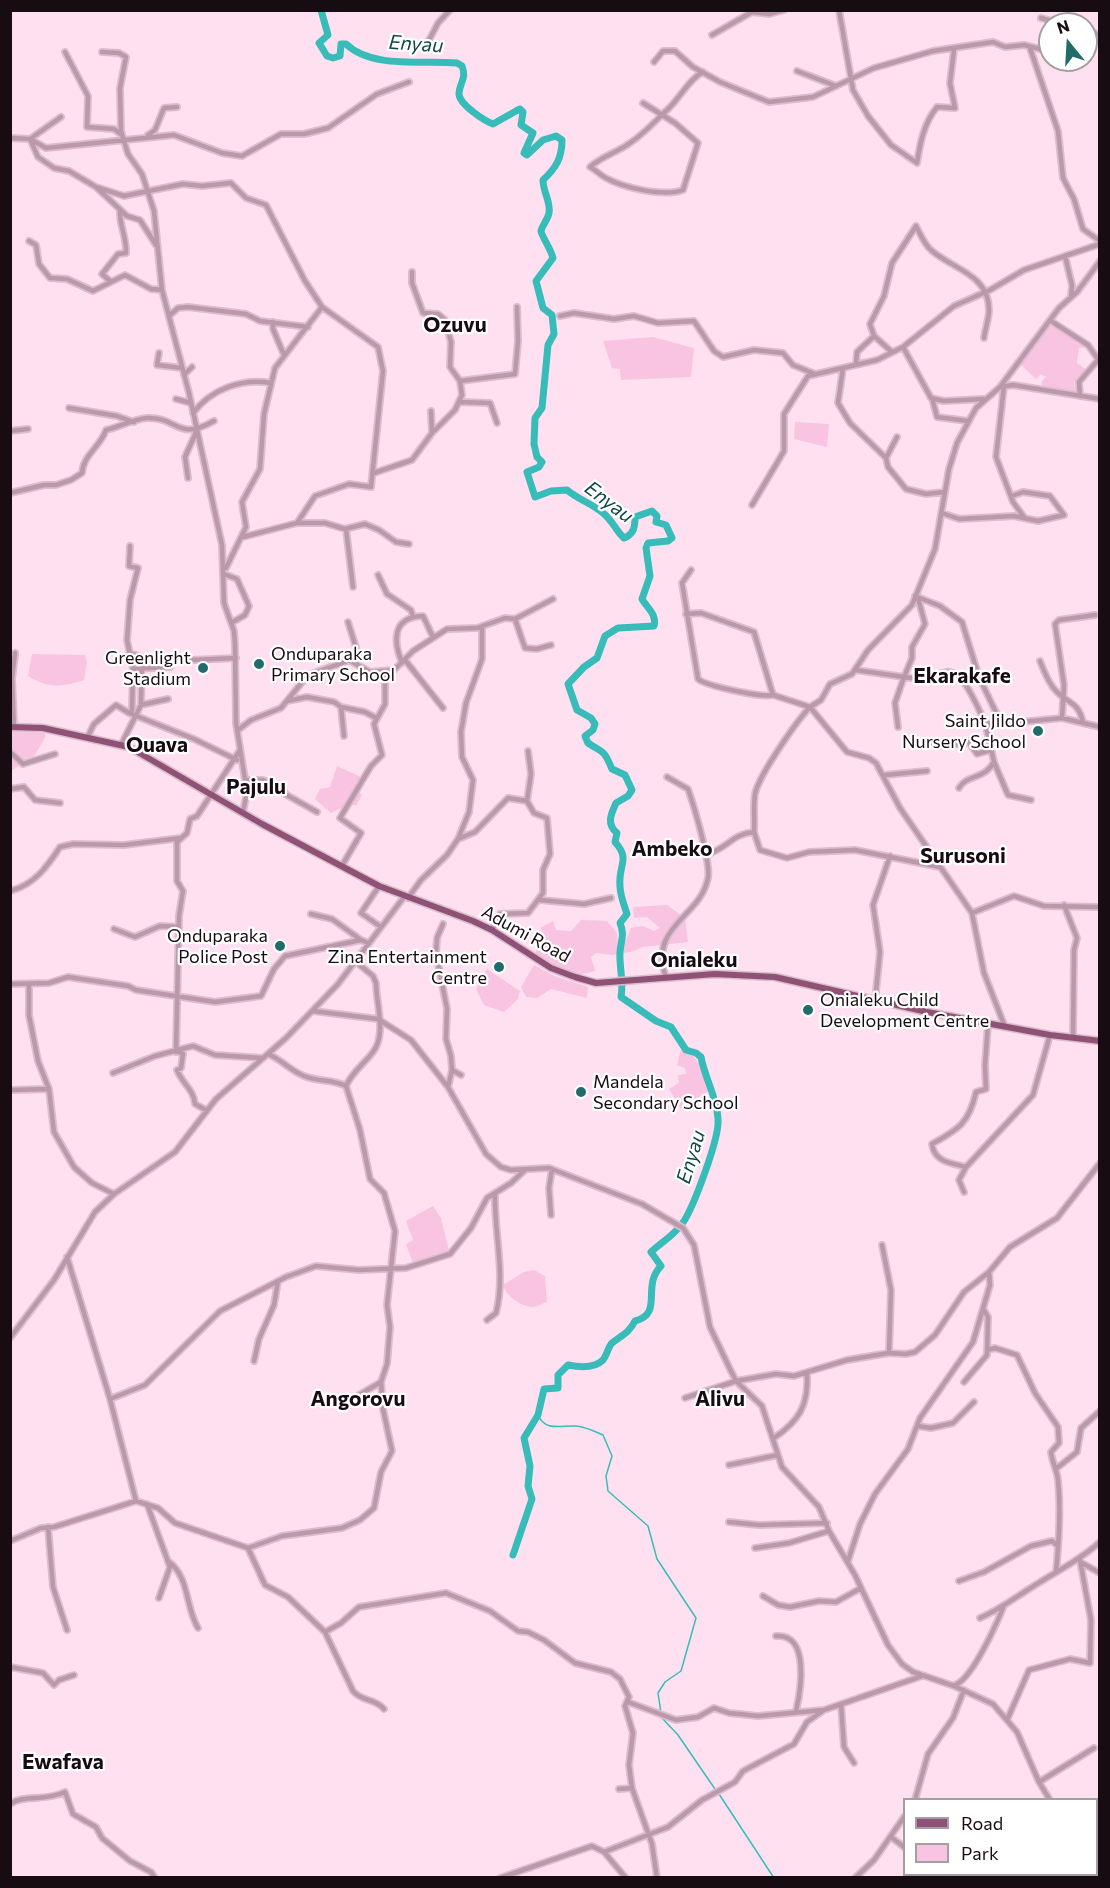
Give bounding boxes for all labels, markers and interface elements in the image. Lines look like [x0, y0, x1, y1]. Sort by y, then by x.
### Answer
north arrow [1038, 12, 1098, 72]
text: N [1054, 15, 1072, 37]
water label: Enyau [388, 30, 444, 58]
district label: Ozuvu [423, 312, 487, 338]
water label: Enyau [580, 476, 638, 528]
place label: Onduparaka Primary School [271, 643, 395, 686]
place label: Greenlight Stadium [105, 647, 191, 690]
marker: Onduparaka Primary School [252, 657, 266, 671]
marker: Greenlight Stadium [196, 661, 210, 675]
district label: Ekarakafe [913, 663, 1011, 689]
place label: Saint Jildo Nursery School [902, 710, 1026, 752]
marker: Saint Jildo Nursery School [1031, 724, 1045, 738]
district label: Ouava [126, 732, 188, 758]
district label: Pajulu [226, 774, 286, 800]
district label: Ambeko [632, 836, 712, 862]
district label: Surusoni [920, 843, 1006, 869]
street label: Adumi Road [478, 901, 574, 967]
place label: Onduparaka Police Post [167, 925, 268, 968]
marker: Onduparaka Police Post [273, 939, 287, 953]
place label: Zina Entertainment Centre [328, 946, 487, 988]
district label: Onialeku [651, 947, 737, 973]
marker: Zina Entertainment Centre [492, 960, 506, 974]
place label: Onialeku Child Development Centre [820, 989, 989, 1032]
marker: Onialeku Child Development Centre [801, 1003, 815, 1017]
place label: Mandela Secondary School [593, 1071, 739, 1114]
marker: Mandela Secondary School [574, 1085, 588, 1099]
water label: Enyau [672, 1127, 710, 1187]
district label: Angorovu [311, 1386, 405, 1412]
district label: Alivu [695, 1386, 745, 1412]
district label: Ewafava [22, 1749, 104, 1775]
legend [903, 1798, 1098, 1876]
text: Road [961, 1812, 1003, 1834]
text: Park [961, 1842, 999, 1864]

